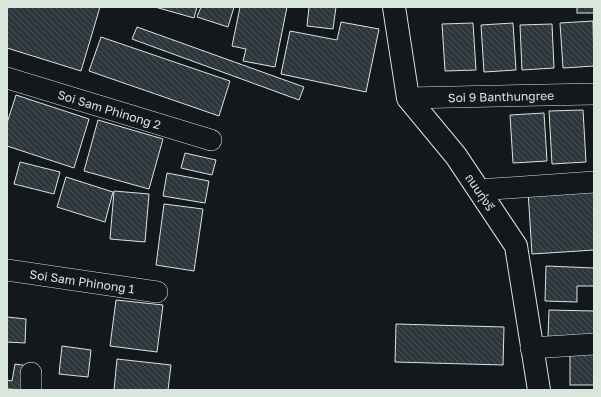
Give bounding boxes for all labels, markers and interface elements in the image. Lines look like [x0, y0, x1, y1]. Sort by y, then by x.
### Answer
street label: Soi Sam Phinong 2 [56, 86, 163, 132]
street label: Soi 9 Banthungree [448, 87, 554, 105]
street label: ถนนทุ่งรี [462, 171, 498, 214]
street label: Soi Sam Phinong 1 [29, 266, 136, 296]

